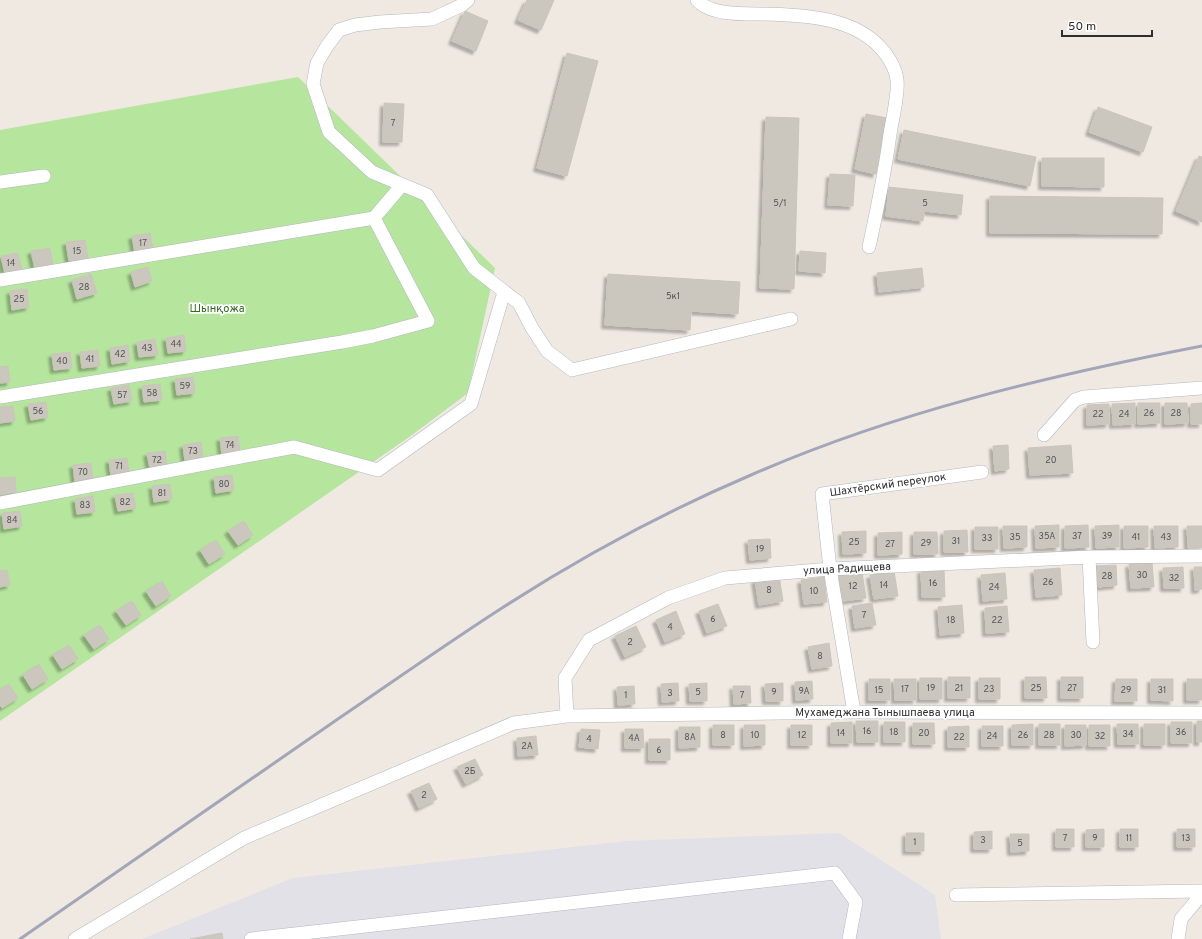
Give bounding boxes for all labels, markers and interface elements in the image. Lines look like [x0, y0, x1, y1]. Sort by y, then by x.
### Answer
scale bar [1062, 12, 1152, 38]
text: 50 m [1068, 19, 1096, 35]
house number: 7 [391, 118, 396, 129]
house number: 5/1 [773, 198, 787, 209]
house number: 5 [922, 198, 928, 209]
house number: 17 [139, 238, 147, 249]
house number: 15 [73, 246, 81, 257]
house number: 14 [7, 258, 16, 269]
house number: 28 [78, 282, 90, 293]
house number: 5к1 [666, 291, 680, 302]
house number: 25 [13, 294, 25, 305]
park label: Шынқожа [189, 302, 245, 316]
house number: 44 [170, 339, 182, 350]
house number: 43 [141, 343, 153, 354]
house number: 42 [114, 349, 126, 360]
house number: 41 [86, 354, 94, 365]
house number: 40 [56, 356, 68, 367]
house number: 59 [180, 381, 190, 392]
house number: 58 [146, 388, 158, 399]
house number: 57 [117, 390, 127, 401]
house number: 56 [33, 406, 43, 417]
house number: 26 [1144, 408, 1154, 419]
house number: 28 [1170, 408, 1182, 419]
house number: 22 [1092, 409, 1104, 420]
house number: 24 [1118, 409, 1130, 420]
house number: 74 [225, 440, 235, 451]
house number: 73 [188, 446, 198, 457]
house number: 72 [152, 455, 162, 466]
house number: 20 [1045, 455, 1057, 466]
house number: 71 [115, 461, 123, 472]
house number: 70 [78, 467, 88, 478]
street label: Шахтёрский переулок [829, 470, 947, 500]
house number: 80 [218, 479, 230, 490]
house number: 81 [158, 488, 166, 499]
house number: 82 [120, 497, 130, 508]
house number: 83 [80, 500, 90, 511]
house number: 84 [6, 515, 18, 526]
house number: 35А [1039, 531, 1055, 542]
house number: 37 [1072, 531, 1082, 542]
house number: 39 [1102, 531, 1112, 542]
house number: 35 [1009, 532, 1021, 543]
house number: 41 [1132, 532, 1140, 543]
house number: 43 [1160, 532, 1172, 543]
house number: 33 [982, 533, 992, 544]
house number: 31 [952, 536, 960, 547]
house number: 25 [848, 537, 860, 548]
house number: 29 [921, 538, 931, 549]
house number: 27 [885, 539, 895, 550]
house number: 19 [756, 544, 764, 555]
street label: улица Радищева [803, 560, 892, 578]
house number: 30 [1136, 570, 1148, 581]
house number: 28 [1101, 571, 1113, 582]
house number: 32 [1169, 573, 1179, 584]
house number: 26 [1043, 577, 1053, 588]
house number: 16 [929, 578, 937, 589]
house number: 14 [880, 580, 889, 591]
house number: 12 [849, 581, 857, 592]
house number: 24 [988, 582, 1000, 593]
house number: 8 [766, 585, 772, 596]
house number: 10 [809, 586, 819, 597]
house number: 7 [862, 610, 867, 621]
house number: 6 [710, 614, 716, 625]
house number: 18 [947, 615, 955, 626]
house number: 22 [991, 615, 1003, 626]
house number: 4 [667, 622, 673, 633]
house number: 2 [627, 637, 633, 648]
house number: 8 [817, 651, 823, 662]
house number: 19 [927, 683, 935, 694]
house number: 21 [955, 683, 963, 694]
house number: 25 [1030, 683, 1042, 694]
house number: 27 [1067, 683, 1077, 694]
house number: 17 [901, 684, 909, 695]
house number: 23 [984, 684, 994, 695]
house number: 15 [875, 685, 883, 696]
house number: 29 [1121, 685, 1131, 696]
house number: 31 [1158, 685, 1166, 696]
house number: 9А [798, 686, 810, 697]
house number: 5 [695, 687, 701, 698]
house number: 9 [771, 687, 777, 698]
house number: 3 [667, 688, 673, 699]
house number: 1 [624, 690, 628, 701]
house number: 7 [740, 690, 745, 701]
street label: Мухамеджана Тынышпаева улица [795, 706, 975, 720]
house number: 16 [863, 726, 871, 737]
house number: 18 [890, 727, 898, 738]
house number: 36 [1176, 727, 1186, 738]
house number: 14 [837, 728, 846, 739]
house number: 20 [918, 728, 930, 739]
house number: 34 [1122, 729, 1134, 740]
house number: 8 [720, 730, 726, 741]
house number: 10 [750, 730, 760, 741]
house number: 12 [798, 730, 806, 741]
house number: 26 [1018, 730, 1028, 741]
house number: 28 [1043, 730, 1055, 741]
house number: 30 [1070, 730, 1082, 741]
house number: 24 [986, 731, 998, 742]
house number: 32 [1095, 731, 1105, 742]
house number: 8А [684, 732, 696, 743]
house number: 22 [953, 732, 965, 743]
house number: 4А [628, 733, 640, 744]
house number: 4 [586, 734, 592, 745]
house number: 2А [521, 741, 533, 752]
house number: 6 [656, 745, 662, 756]
house number: 2Б [464, 766, 476, 777]
house number: 2 [421, 790, 427, 801]
house number: 7 [1063, 833, 1068, 844]
house number: 9 [1092, 833, 1098, 844]
house number: 11 [1126, 833, 1132, 844]
house number: 13 [1182, 833, 1190, 844]
house number: 3 [980, 835, 986, 846]
house number: 1 [913, 837, 917, 848]
house number: 5 [1017, 838, 1023, 849]

